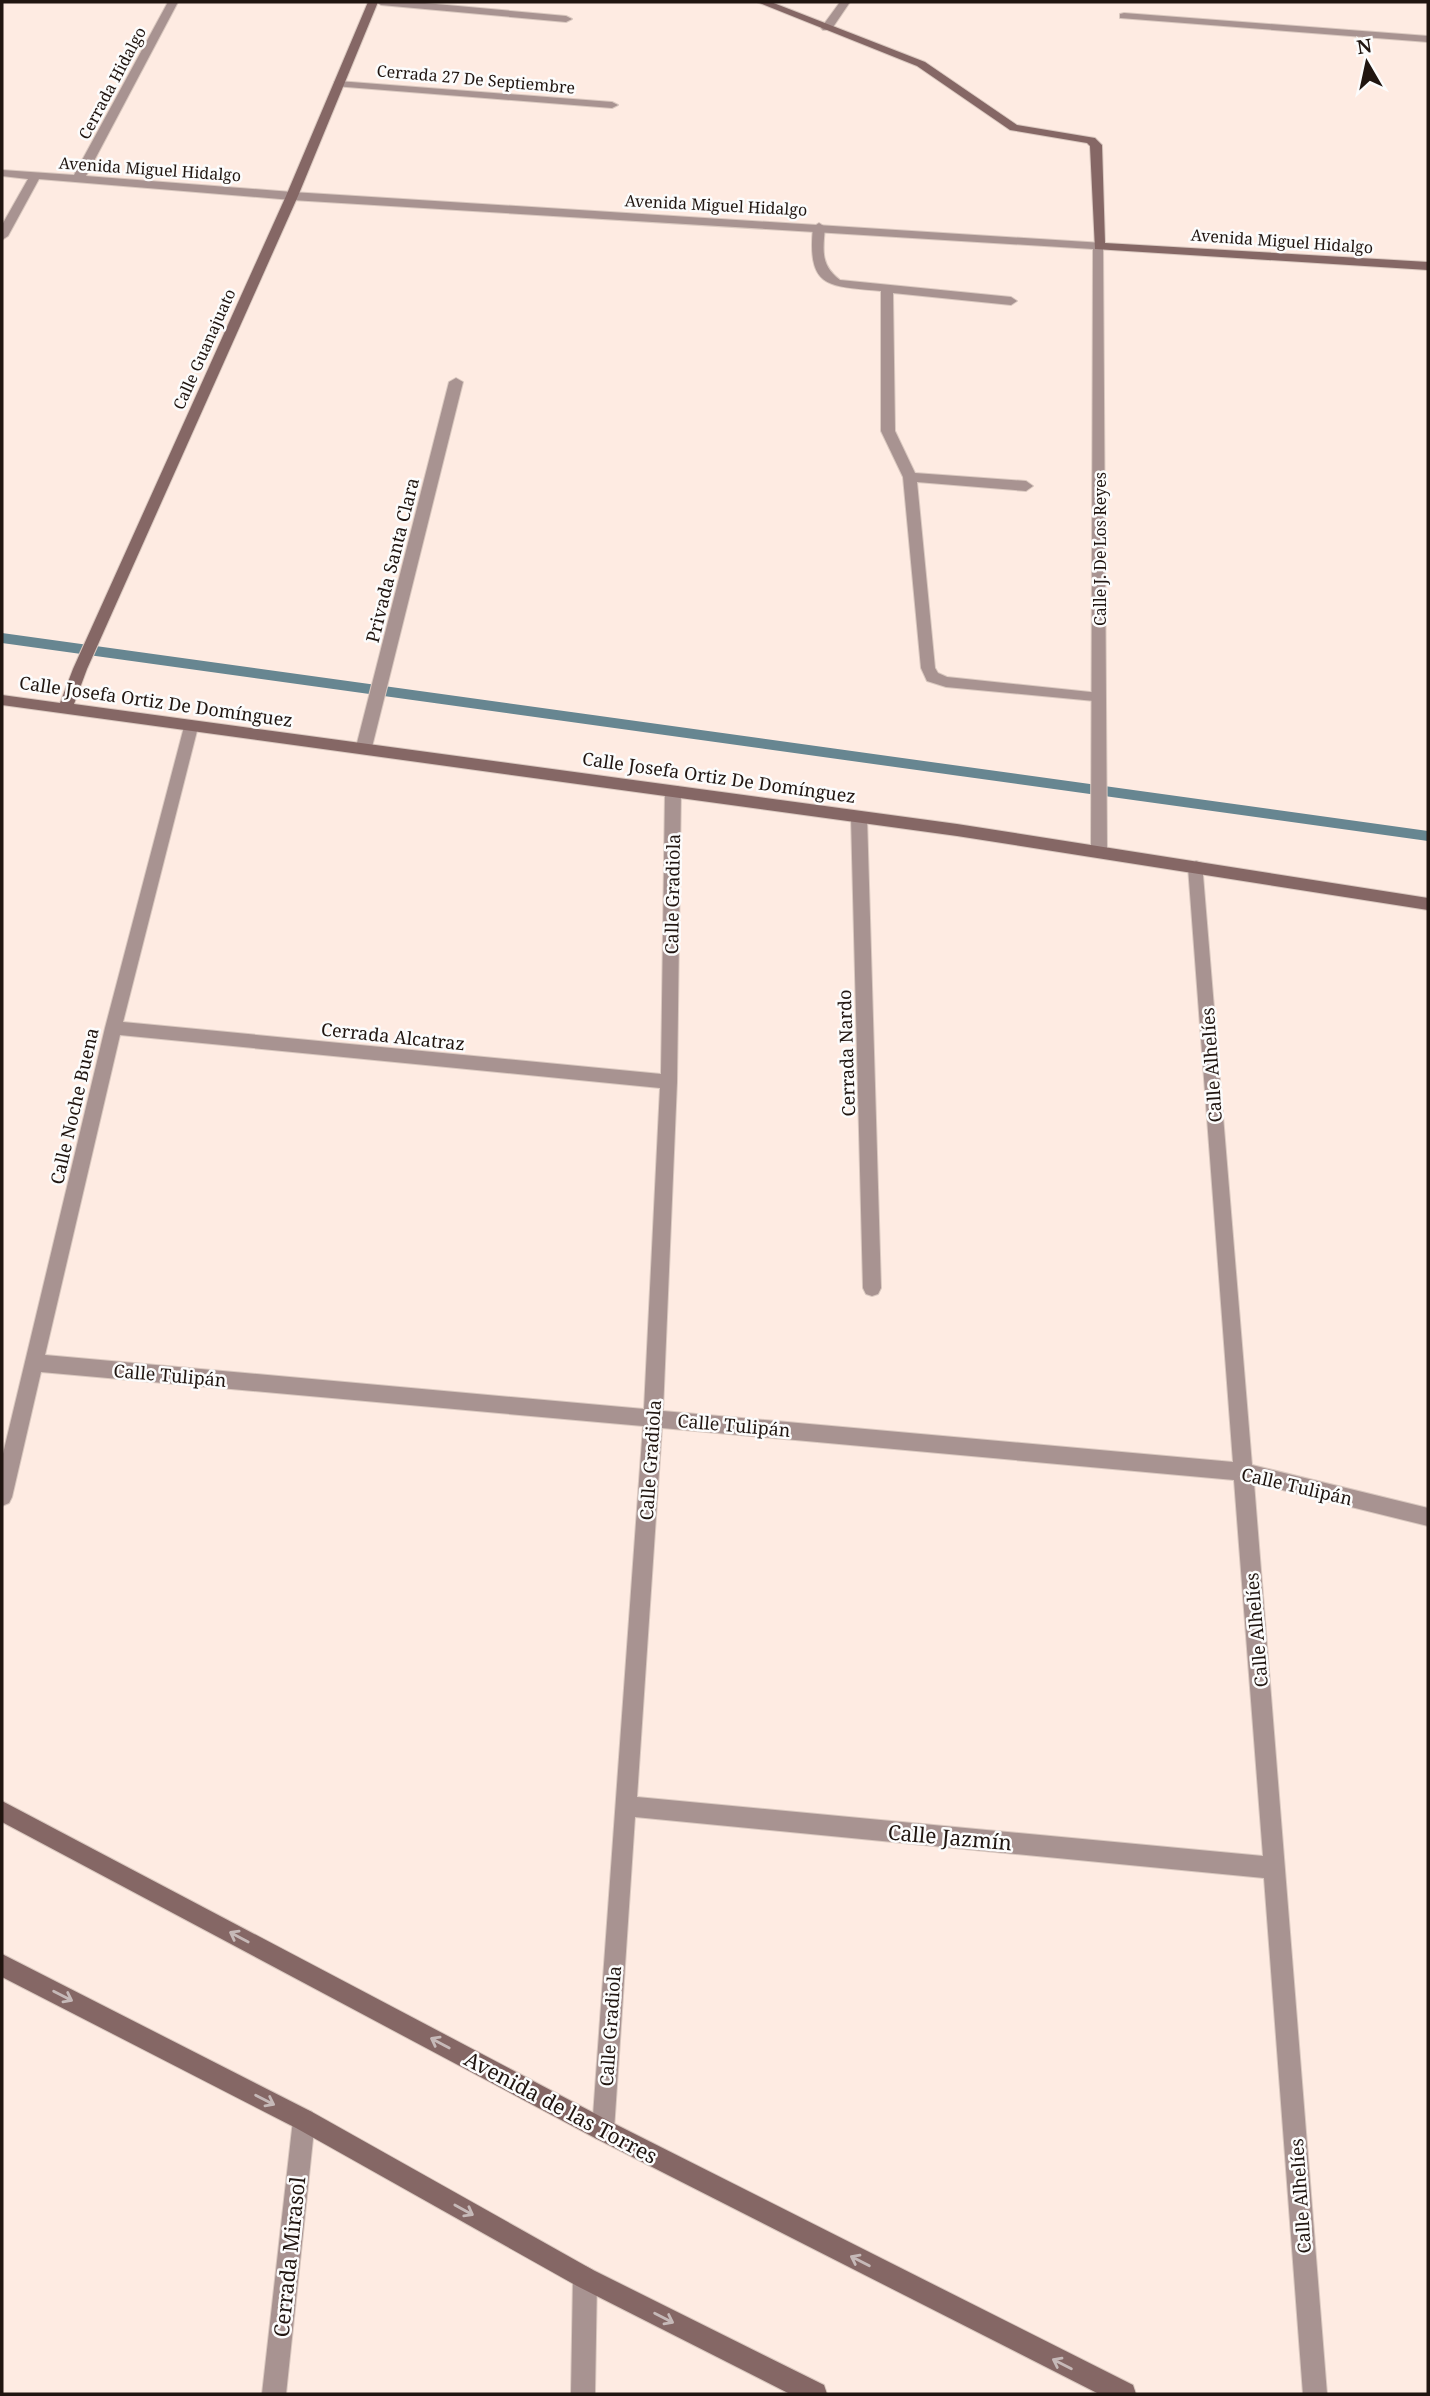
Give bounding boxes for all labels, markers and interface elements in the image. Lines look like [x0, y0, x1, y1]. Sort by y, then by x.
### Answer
street label: Cerrada Hidalgo [73, 23, 151, 143]
north arrow [1332, 28, 1402, 98]
text: N [1355, 32, 1374, 60]
street label: Cerrada 27 De Septiembre [376, 59, 576, 99]
street label: Avenida Miguel Hidalgo [58, 152, 242, 186]
street label: Avenida Miguel Hidalgo [624, 189, 808, 221]
street label: Avenida Miguel Hidalgo [1190, 224, 1374, 258]
street label: Calle Guanajuato [167, 285, 241, 413]
street label: Calle J. De Los Reyes [1089, 472, 1111, 626]
street label: Privada Santa Clara [360, 475, 424, 645]
street label: Calle Josefa Ortiz De Domínguez [18, 670, 294, 732]
street label: Calle Josefa Ortiz De Domínguez [581, 746, 857, 808]
street label: Calle Gradiola [659, 833, 685, 955]
street label: Cerrada Nardo [832, 989, 860, 1117]
street label: Calle Alhelíes [1195, 1007, 1227, 1123]
street label: Cerrada Alcatraz [320, 1017, 466, 1055]
street label: Calle Noche Buena [44, 1025, 104, 1187]
street label: Calle Tulipán [113, 1358, 228, 1392]
street label: Calle Gradiola [634, 1399, 666, 1521]
street label: Calle Tulipán [677, 1408, 792, 1442]
street label: Calle Tulipán [1239, 1462, 1355, 1511]
street label: Calle Alhelíes [1239, 1572, 1273, 1688]
street label: Calle Jazmín [887, 1818, 1013, 1856]
one-way arrow [229, 1930, 250, 1943]
street label: Calle Gradiola [594, 1965, 626, 2087]
one-way arrow [52, 1990, 72, 2004]
one-way arrow [430, 2036, 451, 2050]
street label: Avenida de las Torres [460, 2044, 662, 2170]
one-way arrow [254, 2094, 275, 2107]
street label: Calle Alhelíes [1284, 2138, 1316, 2254]
street label: Cerrada Mirasol [267, 2175, 311, 2339]
one-way arrow [453, 2204, 474, 2217]
one-way arrow [850, 2253, 871, 2267]
one-way arrow [653, 2312, 674, 2326]
one-way arrow [1052, 2357, 1073, 2371]

